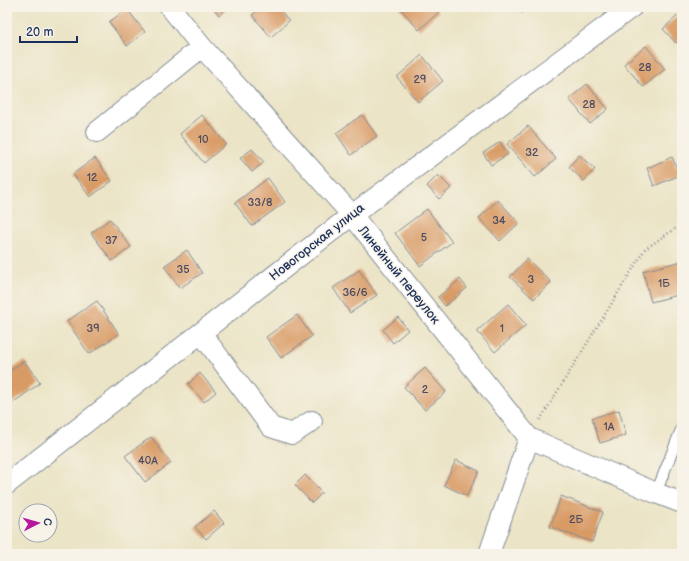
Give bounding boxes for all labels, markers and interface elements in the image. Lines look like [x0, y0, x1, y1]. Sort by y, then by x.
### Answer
scale bar [20, 18, 77, 44]
text: 20 m [26, 25, 53, 40]
house number: 28 [639, 61, 651, 74]
house number: 29 [414, 73, 426, 86]
house number: 28 [583, 98, 595, 111]
house number: 10 [198, 133, 209, 146]
house number: 32 [525, 146, 539, 159]
house number: 12 [87, 171, 98, 184]
house number: 33/8 [248, 196, 272, 209]
street label: Новогорская улица [266, 200, 368, 284]
house number: 34 [492, 214, 506, 227]
street label: Линейный переулок [354, 222, 444, 327]
house number: 5 [421, 231, 427, 244]
house number: 37 [105, 234, 118, 247]
house number: 35 [176, 263, 190, 276]
house number: 3 [528, 273, 535, 286]
house number: 1Б [658, 277, 670, 290]
house number: 36/6 [342, 286, 368, 299]
house number: 39 [86, 322, 100, 335]
house number: 1 [500, 322, 504, 335]
house number: 2 [422, 383, 429, 396]
house number: 1А [604, 420, 615, 433]
house number: 40А [138, 454, 158, 467]
north arrow [18, 503, 58, 543]
house number: 2Б [569, 513, 583, 526]
text: С [41, 518, 54, 527]

